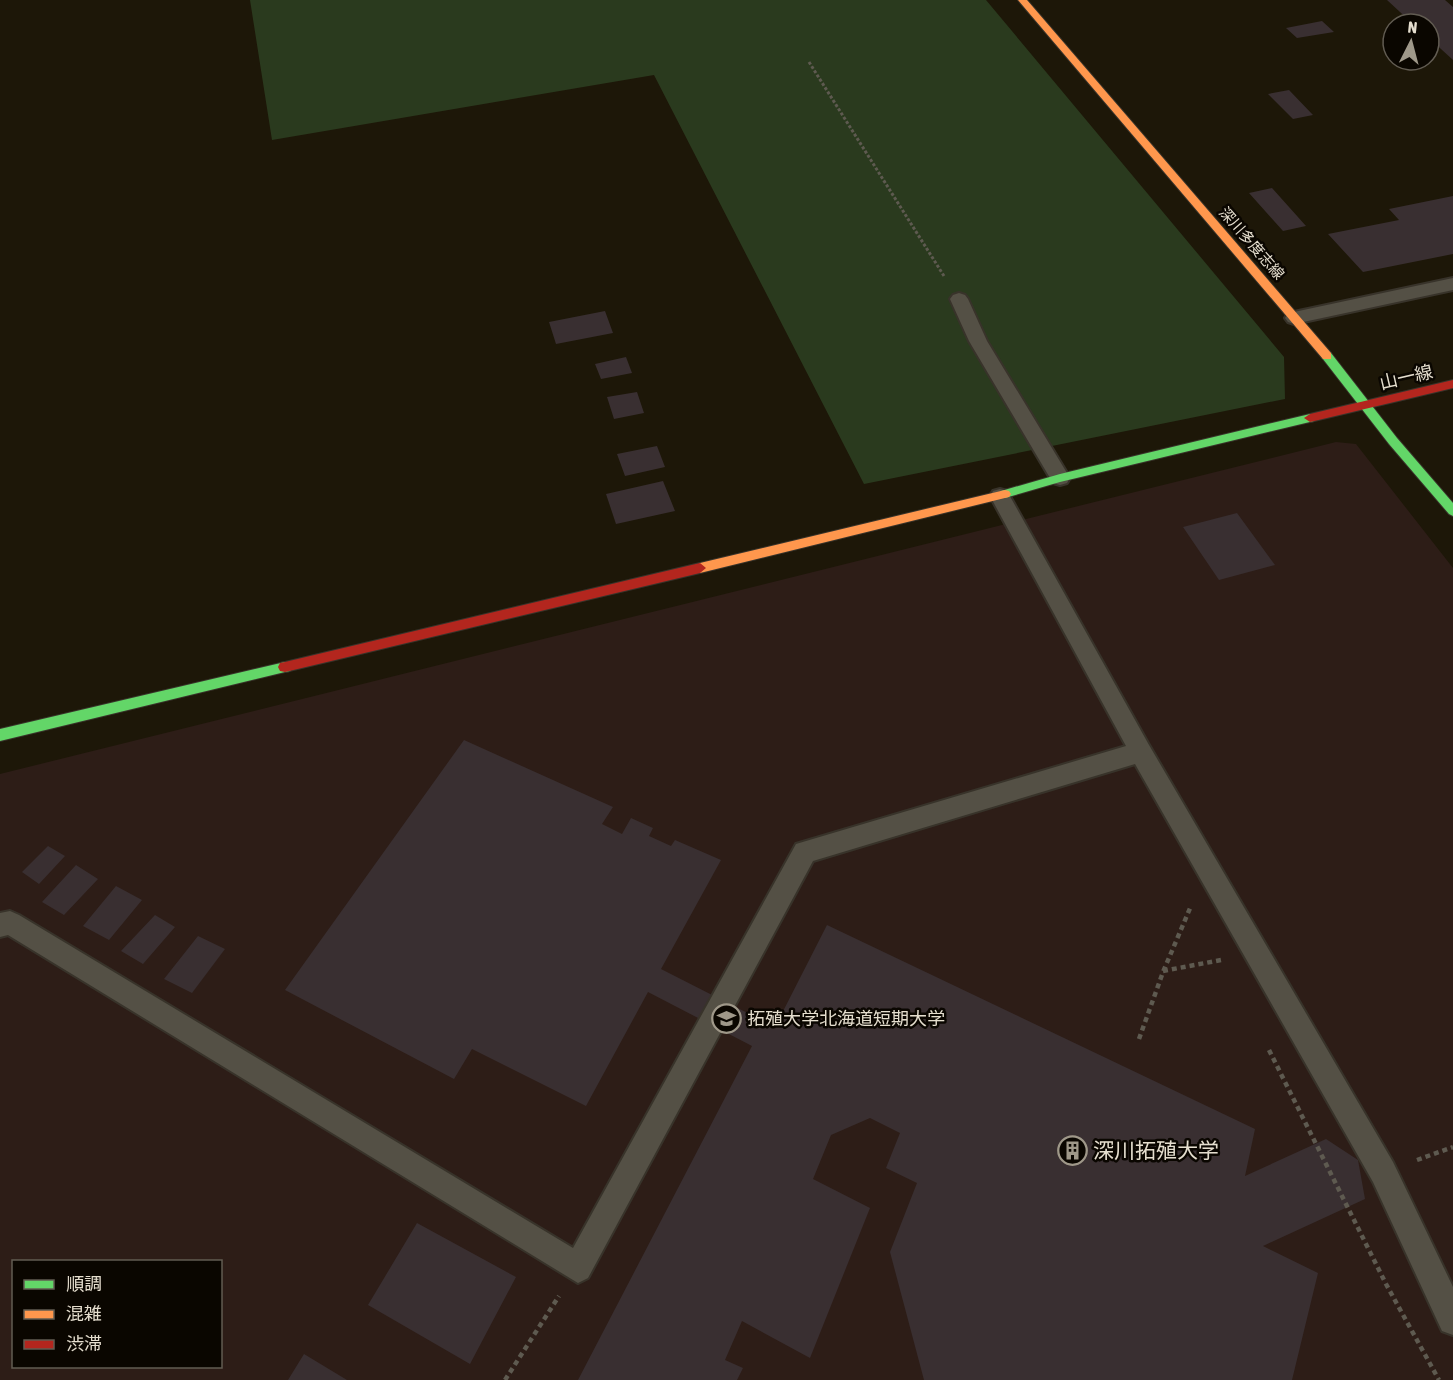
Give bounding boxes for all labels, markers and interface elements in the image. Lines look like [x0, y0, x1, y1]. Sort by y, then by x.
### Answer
north arrow [1381, 12, 1441, 72]
text: N [1407, 18, 1418, 37]
street label: 深川多度志線 [1216, 203, 1288, 283]
street label: 山一線 [1377, 361, 1435, 393]
school or university icon: 拓殖大学北海道短期大学 [710, 1002, 742, 1034]
place label: 拓殖大学北海道短期大学 [747, 1008, 945, 1029]
building icon: 深川拓殖大学 [1056, 1134, 1088, 1166]
place label: 深川拓殖大学 [1093, 1138, 1219, 1162]
legend [12, 1260, 222, 1368]
text: 順調 [66, 1273, 102, 1294]
text: 混雑 [66, 1303, 102, 1324]
text: 渋滞 [66, 1333, 102, 1354]

